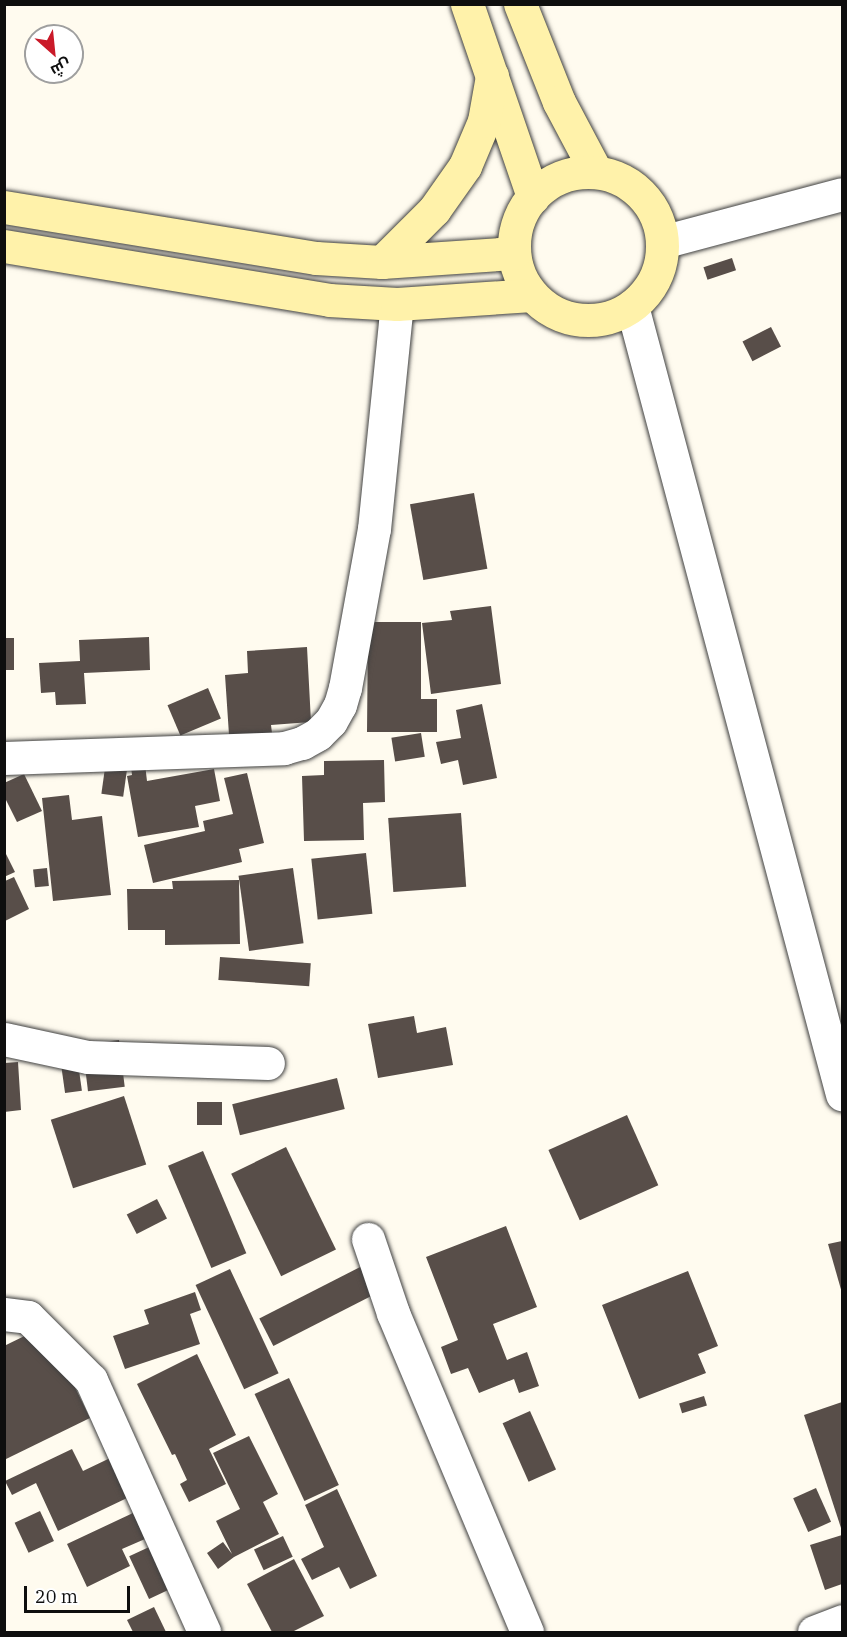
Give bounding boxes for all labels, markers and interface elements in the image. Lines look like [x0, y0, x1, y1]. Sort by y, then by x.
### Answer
north arrow [24, 24, 84, 84]
text: ش [48, 55, 75, 82]
scale bar [27, 1574, 134, 1612]
text: 20 m [35, 1585, 78, 1608]

